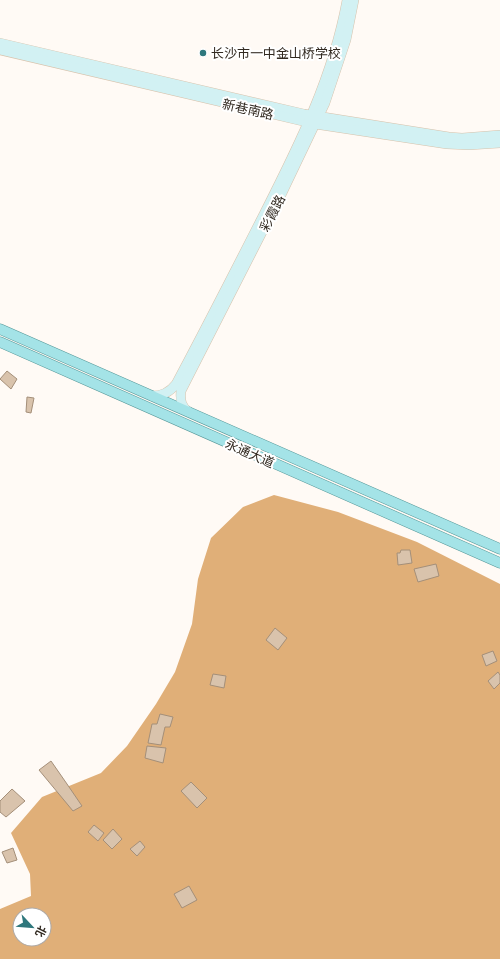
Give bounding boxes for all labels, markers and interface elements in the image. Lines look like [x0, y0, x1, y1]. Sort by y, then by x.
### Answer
place label: 长沙市一中金山桥学校 [211, 46, 341, 61]
marker: 长沙市一中金山桥学校 [198, 48, 208, 58]
street label: 新巷南路 [221, 96, 275, 123]
street label: 彩霞路 [257, 192, 288, 234]
street label: 永通大道 [223, 436, 277, 471]
north arrow [12, 907, 52, 947]
text: 北 [32, 923, 49, 939]

